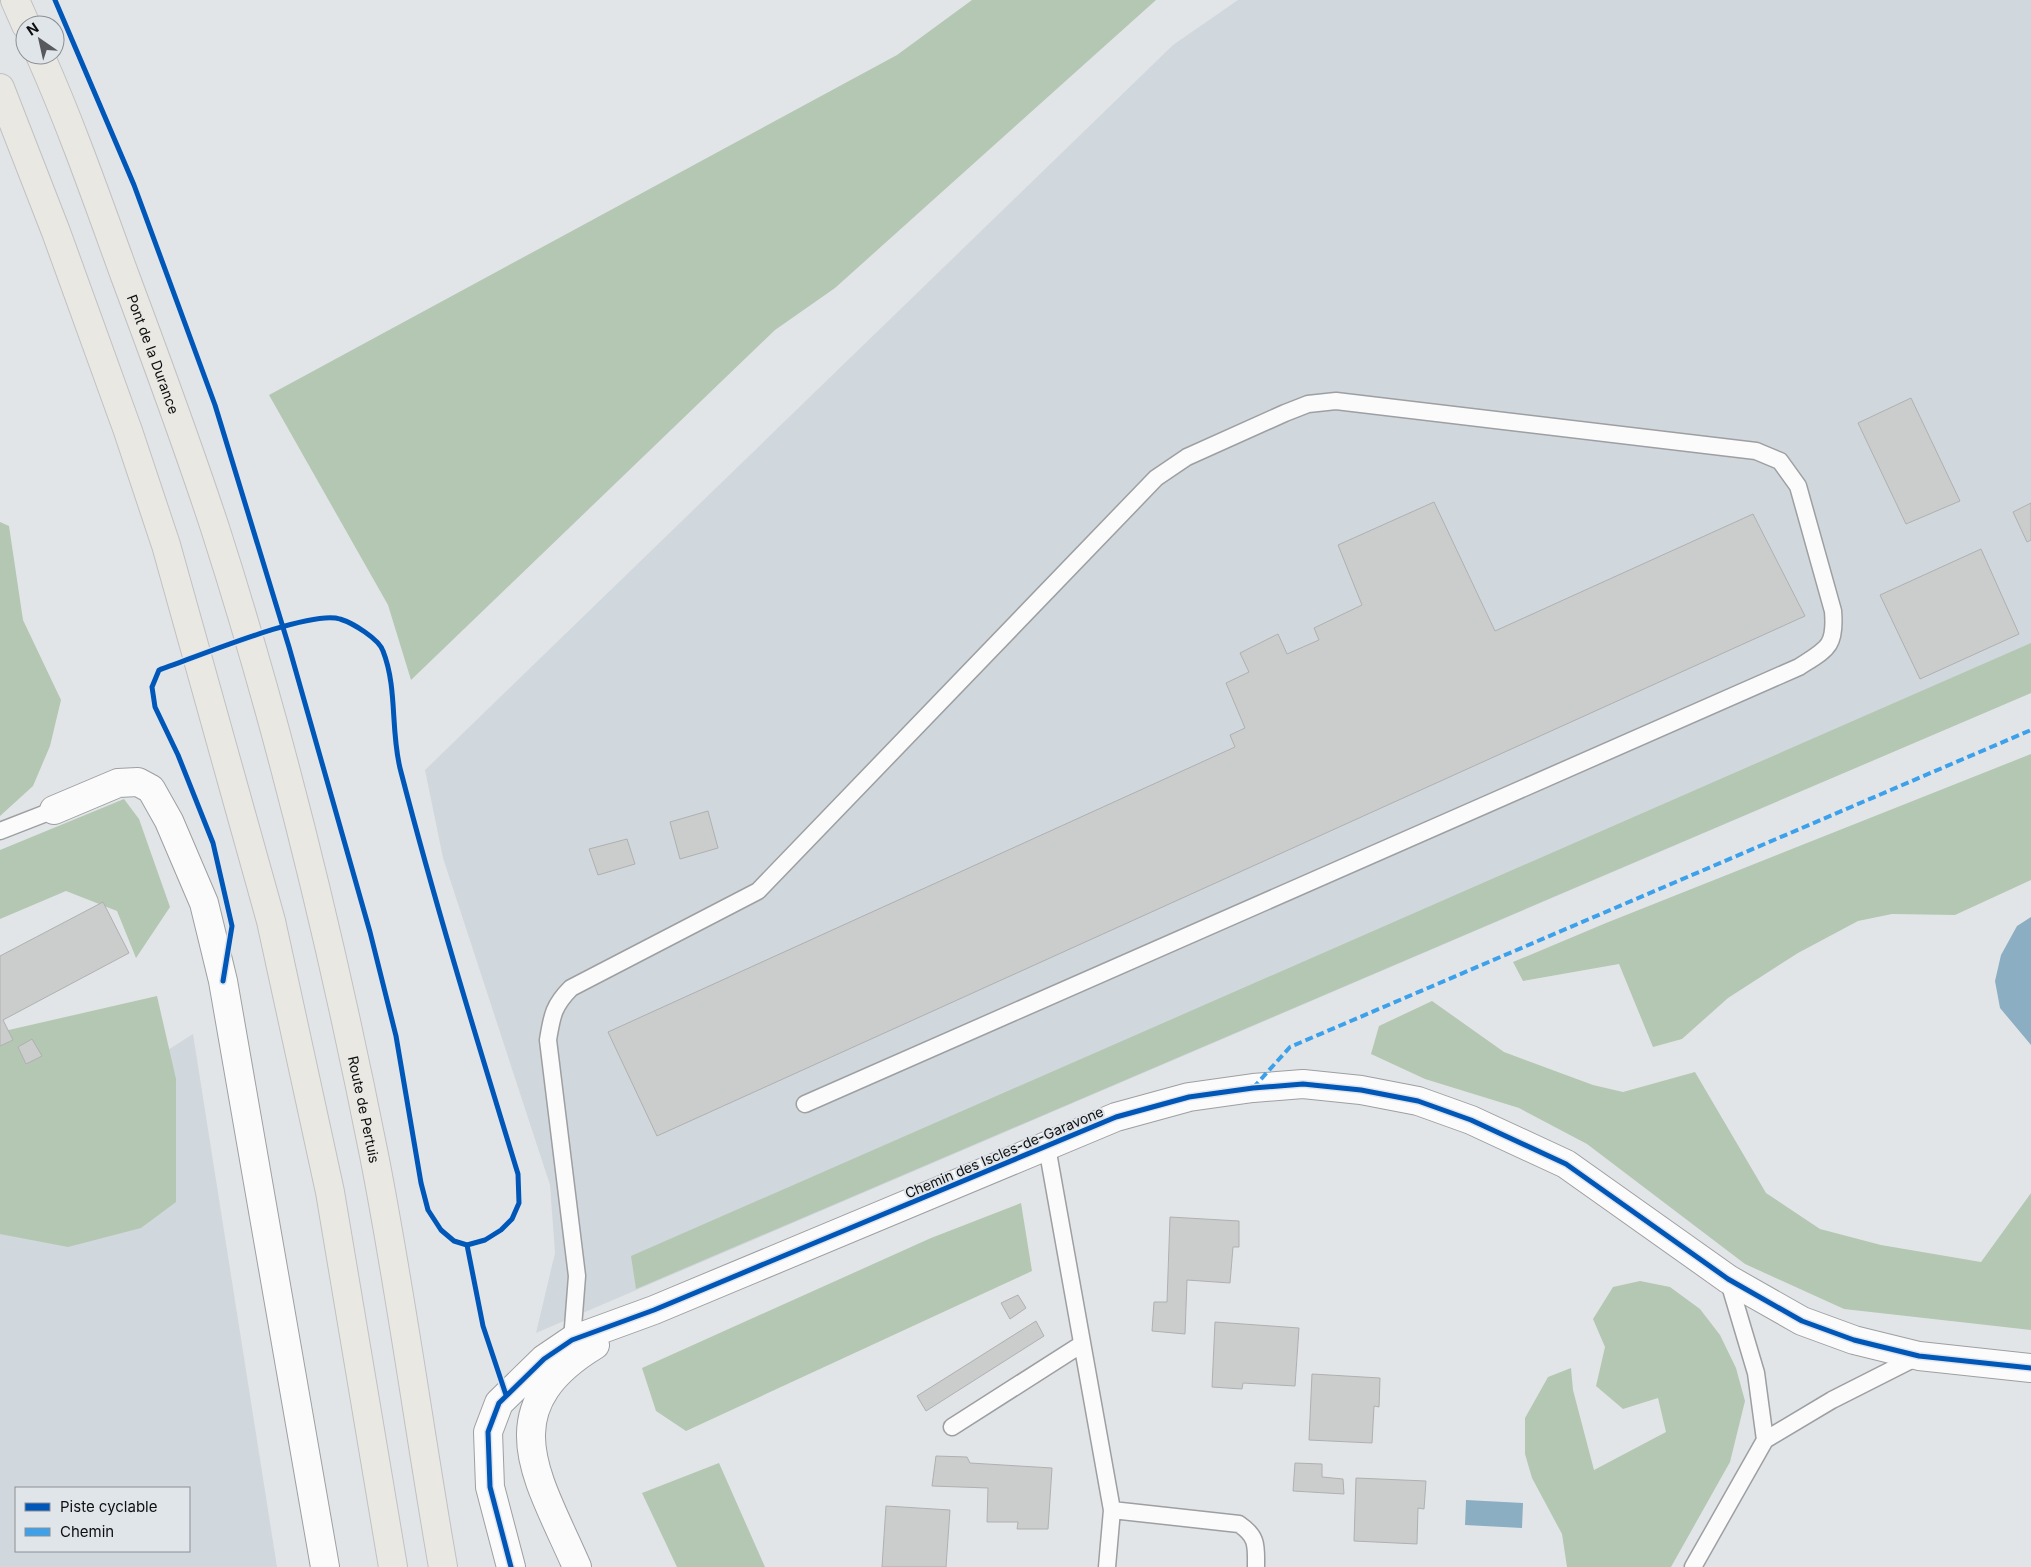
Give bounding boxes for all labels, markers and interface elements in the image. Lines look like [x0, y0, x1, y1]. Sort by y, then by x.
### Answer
north arrow [15, 15, 65, 65]
text: N [23, 19, 42, 39]
street label: Pont de la Durance [124, 292, 183, 416]
street label: Route de Pertuis [345, 1054, 384, 1164]
street label: Chemin des Iscles-de-Garavone [902, 1102, 1106, 1202]
legend [15, 1487, 190, 1552]
text: Piste cyclable [60, 1497, 157, 1516]
text: Chemin [60, 1522, 114, 1541]

